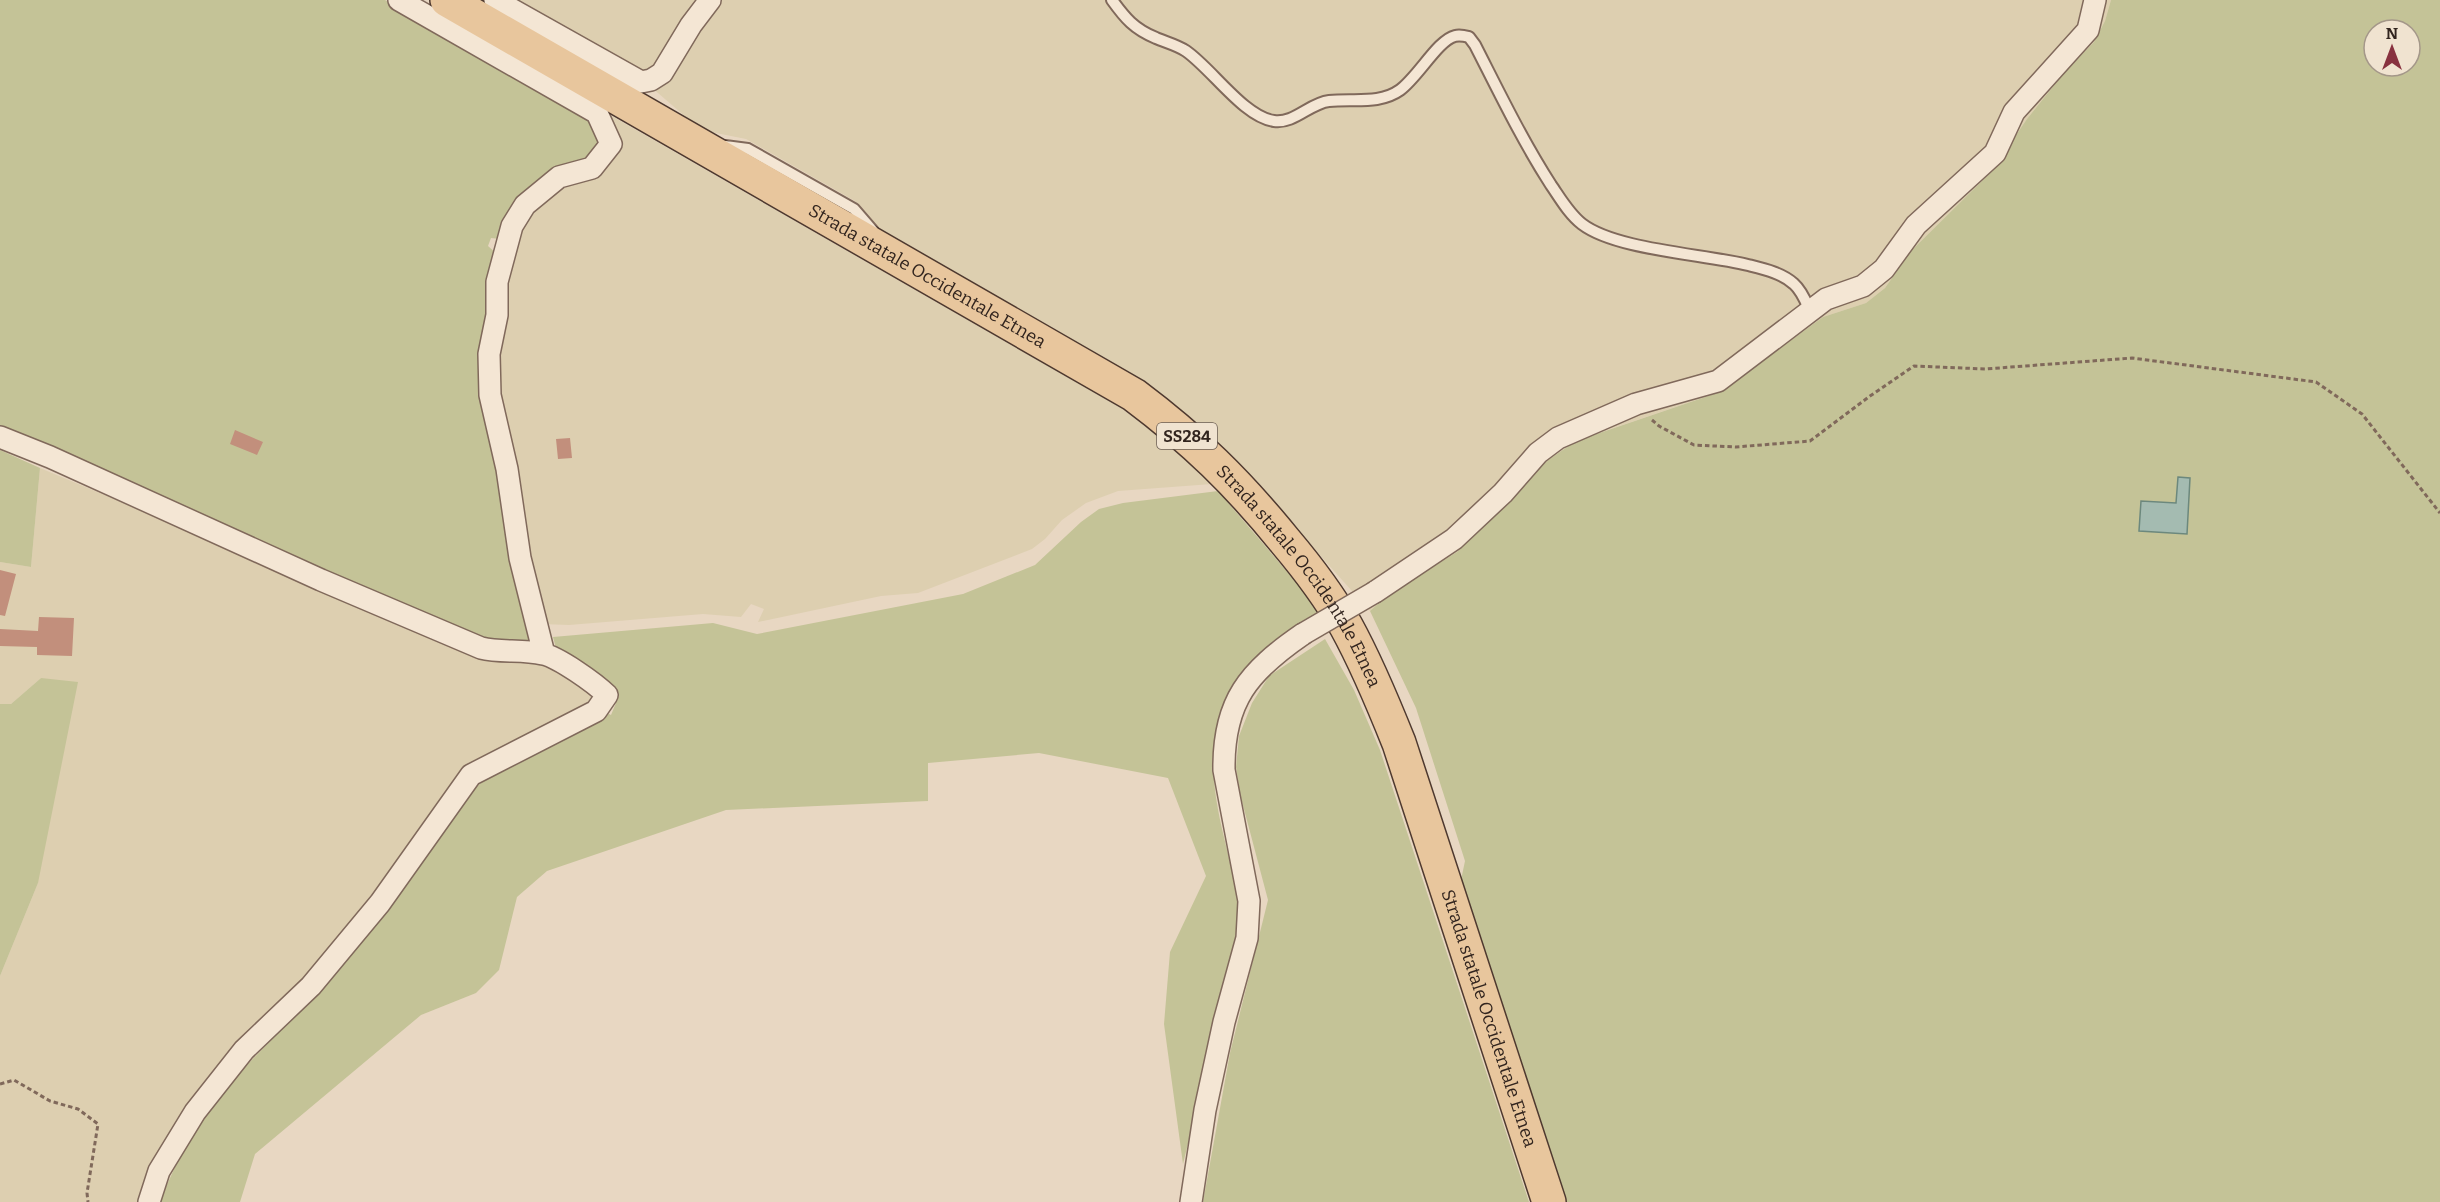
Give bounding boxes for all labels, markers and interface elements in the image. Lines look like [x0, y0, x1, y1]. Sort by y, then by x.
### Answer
north arrow [2362, 18, 2422, 78]
text: N [2386, 24, 2398, 43]
street label: Strada statale Occidentale Etnea [805, 199, 1050, 353]
road number: SS284 [1157, 423, 1217, 449]
street label: Strada statale Occidentale Etnea [1212, 460, 1386, 691]
street label: Strada statale Occidentale Etnea [1437, 887, 1541, 1150]

